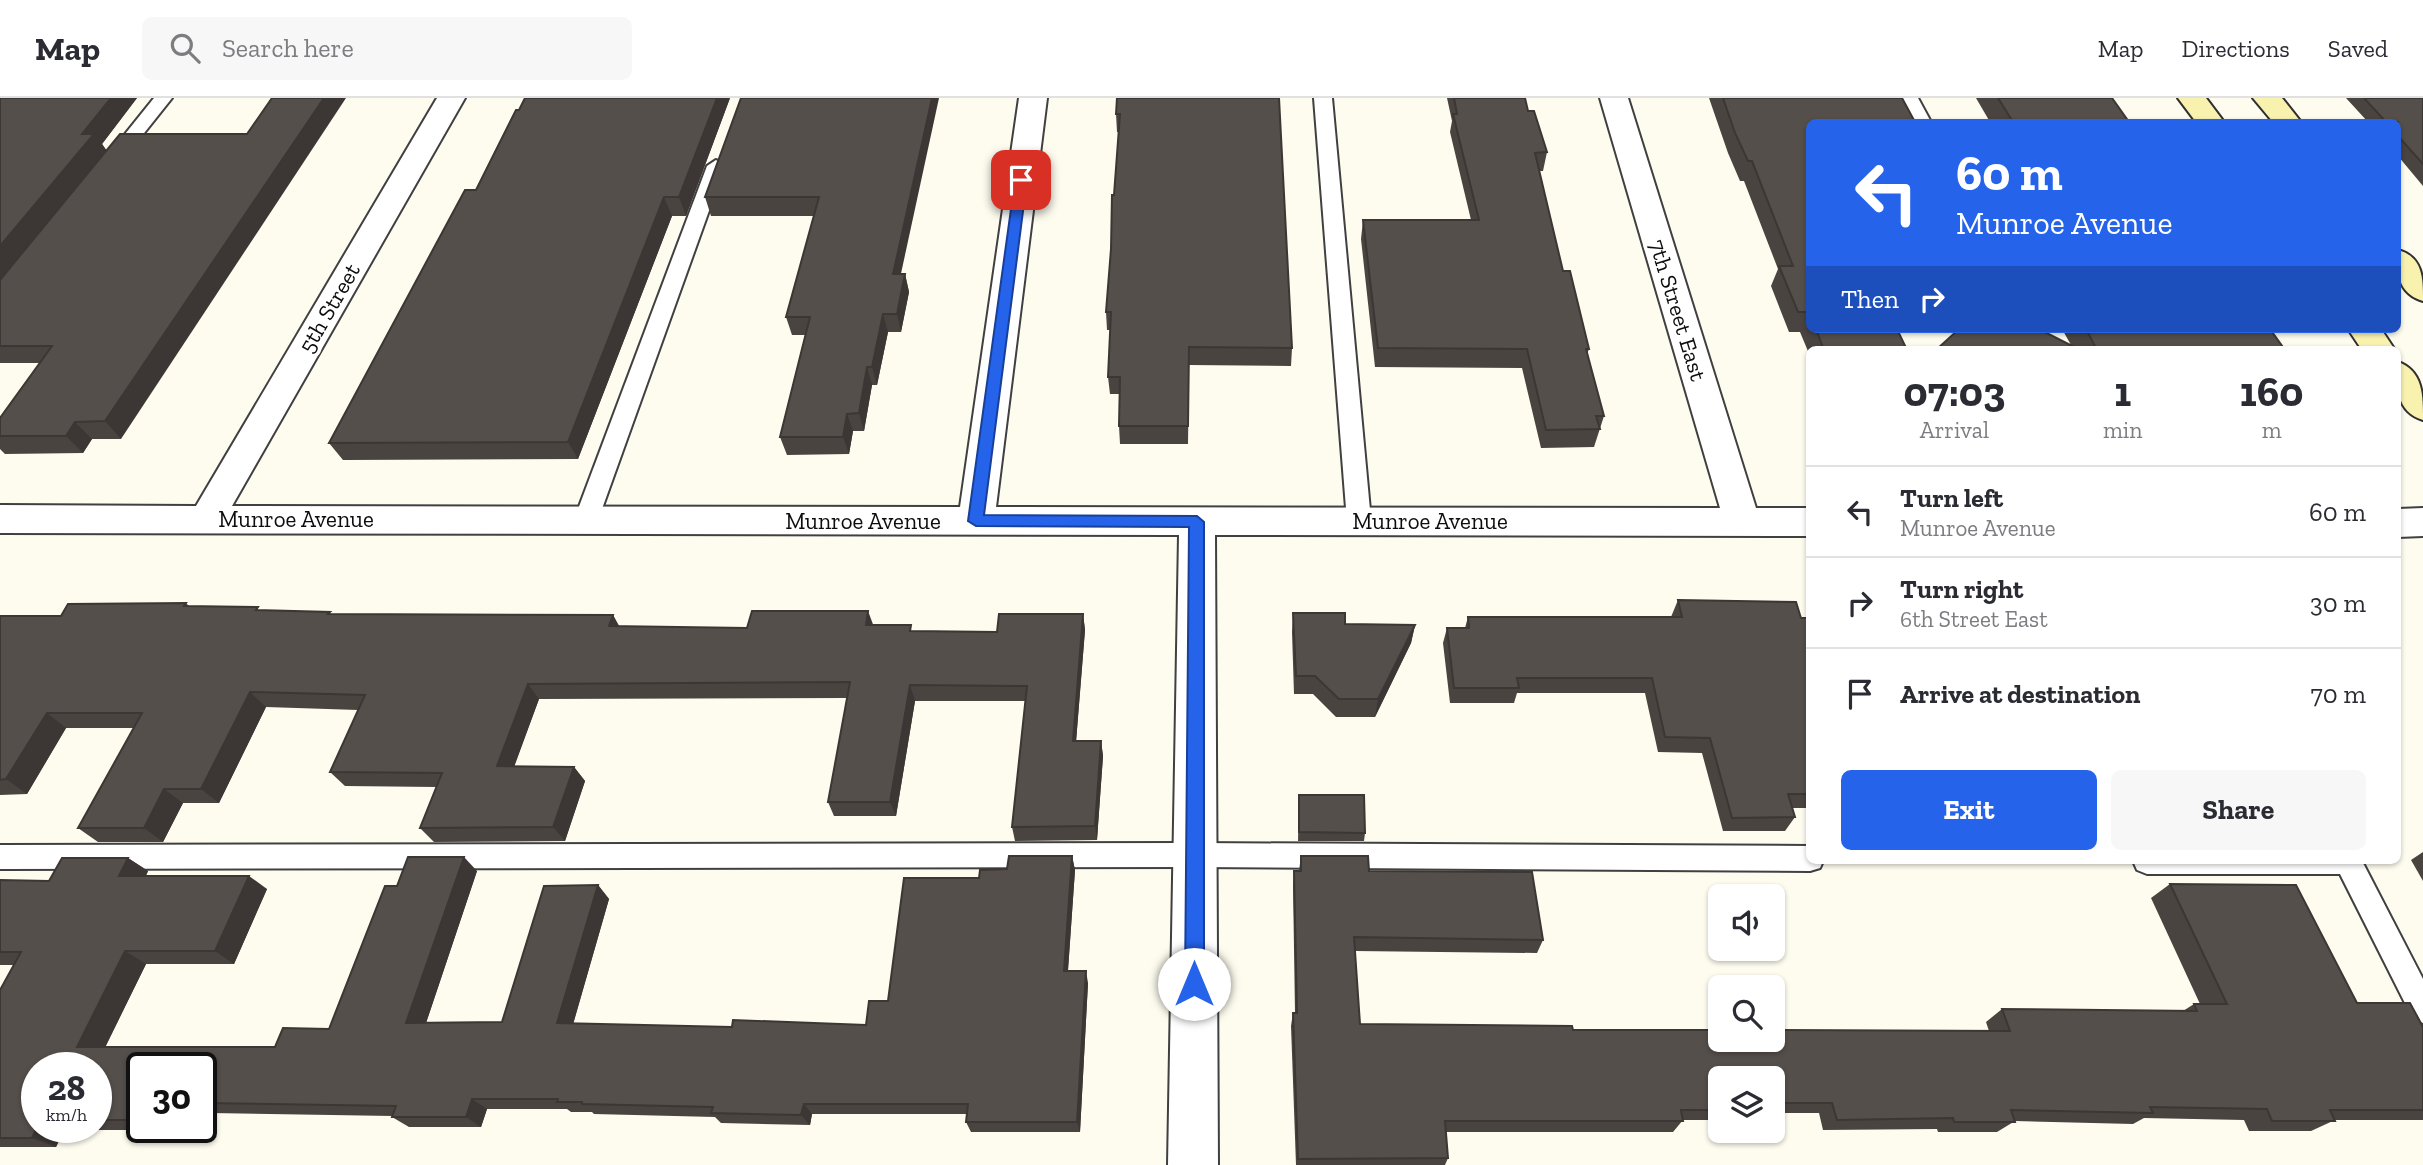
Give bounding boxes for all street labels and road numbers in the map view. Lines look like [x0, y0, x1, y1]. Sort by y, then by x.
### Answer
street label: 7th Street East [1643, 236, 1713, 384]
street label: 5th Street [292, 258, 366, 358]
street label: Munroe Avenue [218, 505, 374, 533]
street label: Munroe Avenue [785, 507, 941, 535]
street label: Munroe Avenue [1352, 507, 1508, 535]

